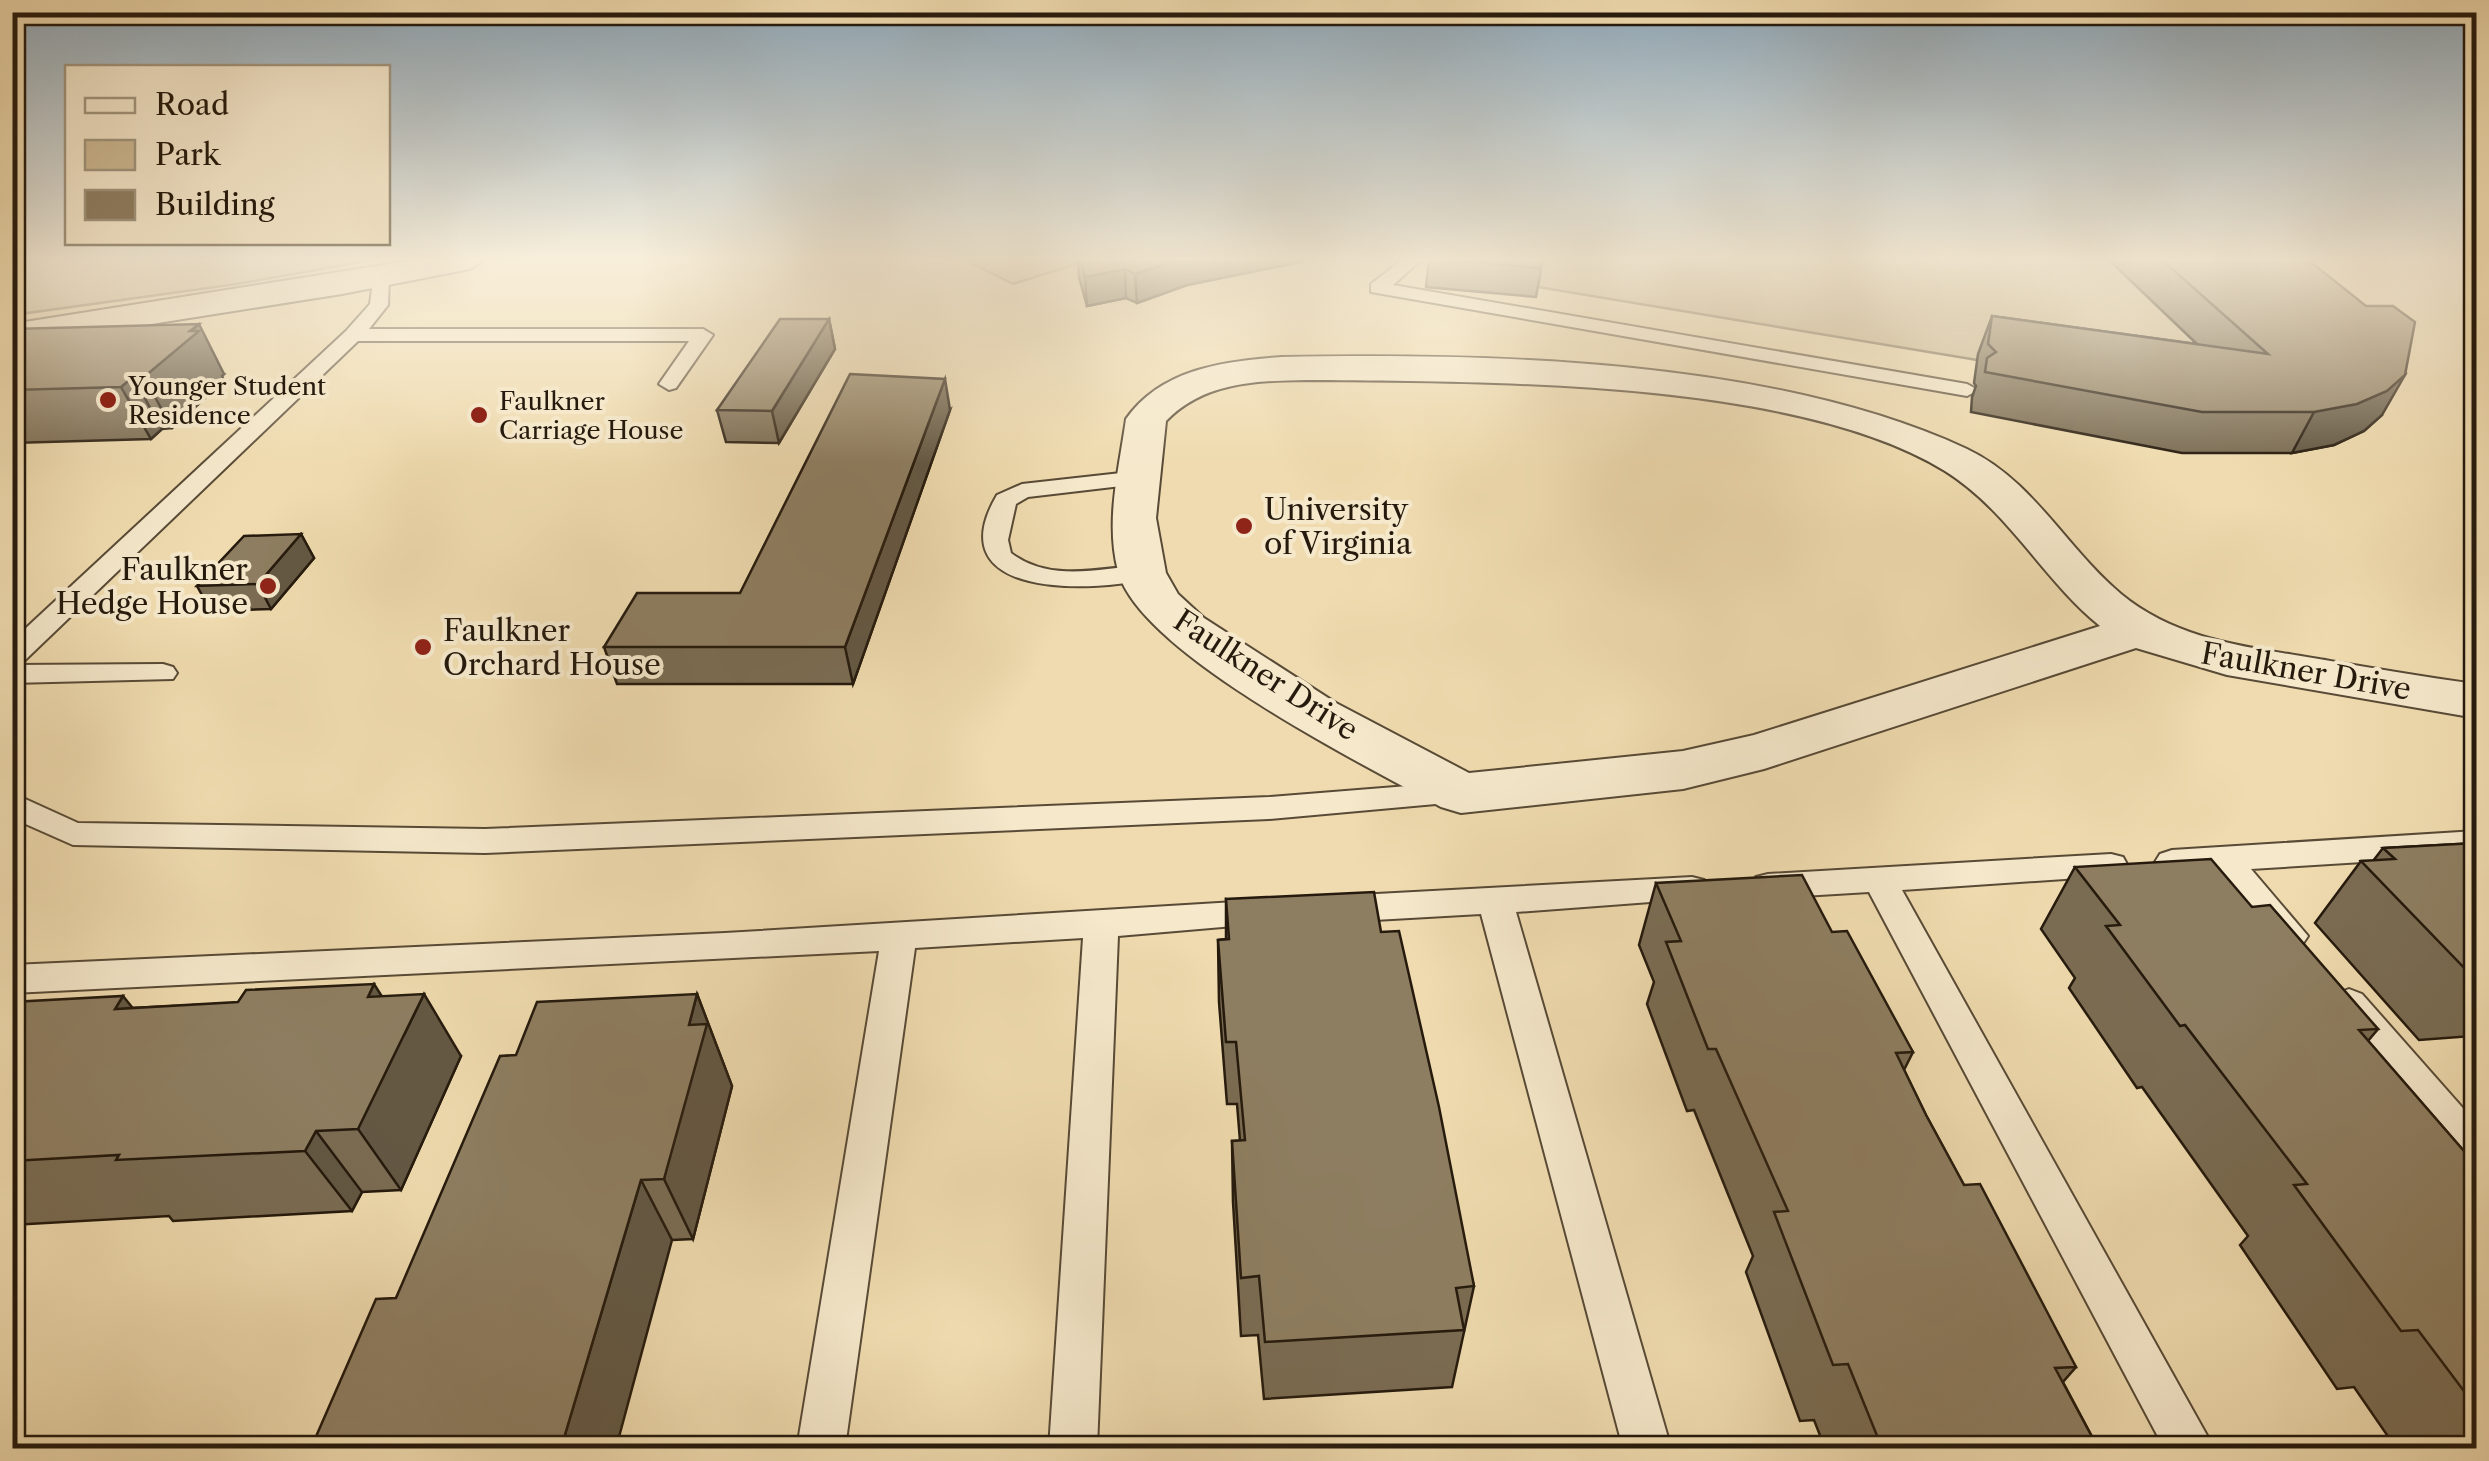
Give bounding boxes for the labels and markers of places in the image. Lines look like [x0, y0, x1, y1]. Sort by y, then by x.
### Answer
place label: Younger Student Residence [127, 371, 326, 431]
place label: Faulkner Carriage House [499, 386, 684, 446]
marker: Younger Student Residence [97, 389, 119, 411]
marker: Faulkner Carriage House [468, 404, 490, 426]
place label: University of Virginia [1264, 491, 1412, 562]
marker: University of Virginia [1233, 515, 1255, 537]
place label: Faulkner Hedge House [56, 551, 248, 622]
marker: Faulkner Hedge House [257, 575, 279, 597]
place label: Faulkner Orchard House [443, 612, 661, 683]
marker: Faulkner Orchard House [412, 636, 434, 658]

